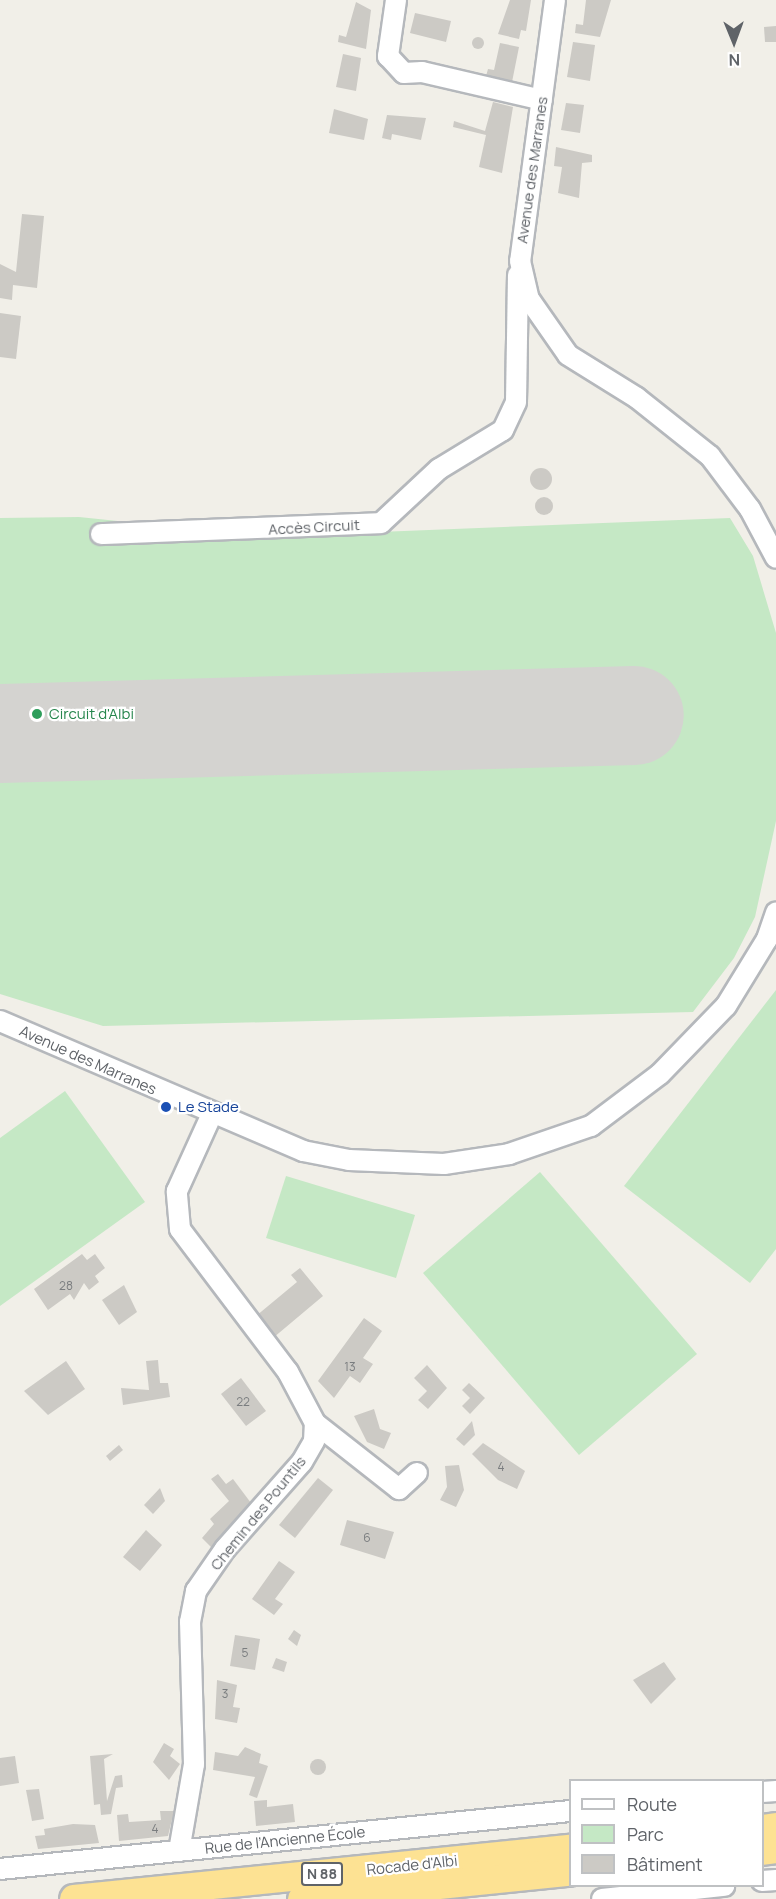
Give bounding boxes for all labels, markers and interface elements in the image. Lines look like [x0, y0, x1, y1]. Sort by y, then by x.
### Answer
north arrow [704, 12, 764, 72]
text: N [728, 49, 740, 71]
street label: Avenue des Marranes [513, 95, 551, 245]
street label: Accès Circuit [268, 516, 360, 538]
place label: Circuit d'Albi [49, 705, 134, 723]
marker: Circuit d'Albi [30, 707, 44, 721]
street label: Avenue des Marranes [17, 1022, 159, 1098]
place label: Le Stade [178, 1098, 239, 1116]
marker: Le Stade [159, 1100, 173, 1114]
house number: 28 [59, 1279, 73, 1293]
house number: 13 [344, 1360, 356, 1374]
house number: 22 [236, 1395, 250, 1409]
street label: Chemin des Pountils [207, 1452, 309, 1574]
house number: 4 [497, 1460, 505, 1474]
house number: 6 [363, 1531, 371, 1545]
house number: 5 [242, 1646, 248, 1660]
house number: 3 [222, 1687, 228, 1701]
legend [569, 1779, 764, 1887]
text: Route [627, 1792, 677, 1816]
house number: 4 [151, 1822, 159, 1836]
text: Parc [627, 1822, 664, 1846]
street label: Rue de l’Ancienne École [204, 1823, 366, 1857]
street label: Rocade d'Albi [366, 1851, 458, 1879]
text: Bâtiment [627, 1852, 703, 1876]
road number: N 88 [300, 1863, 344, 1885]

